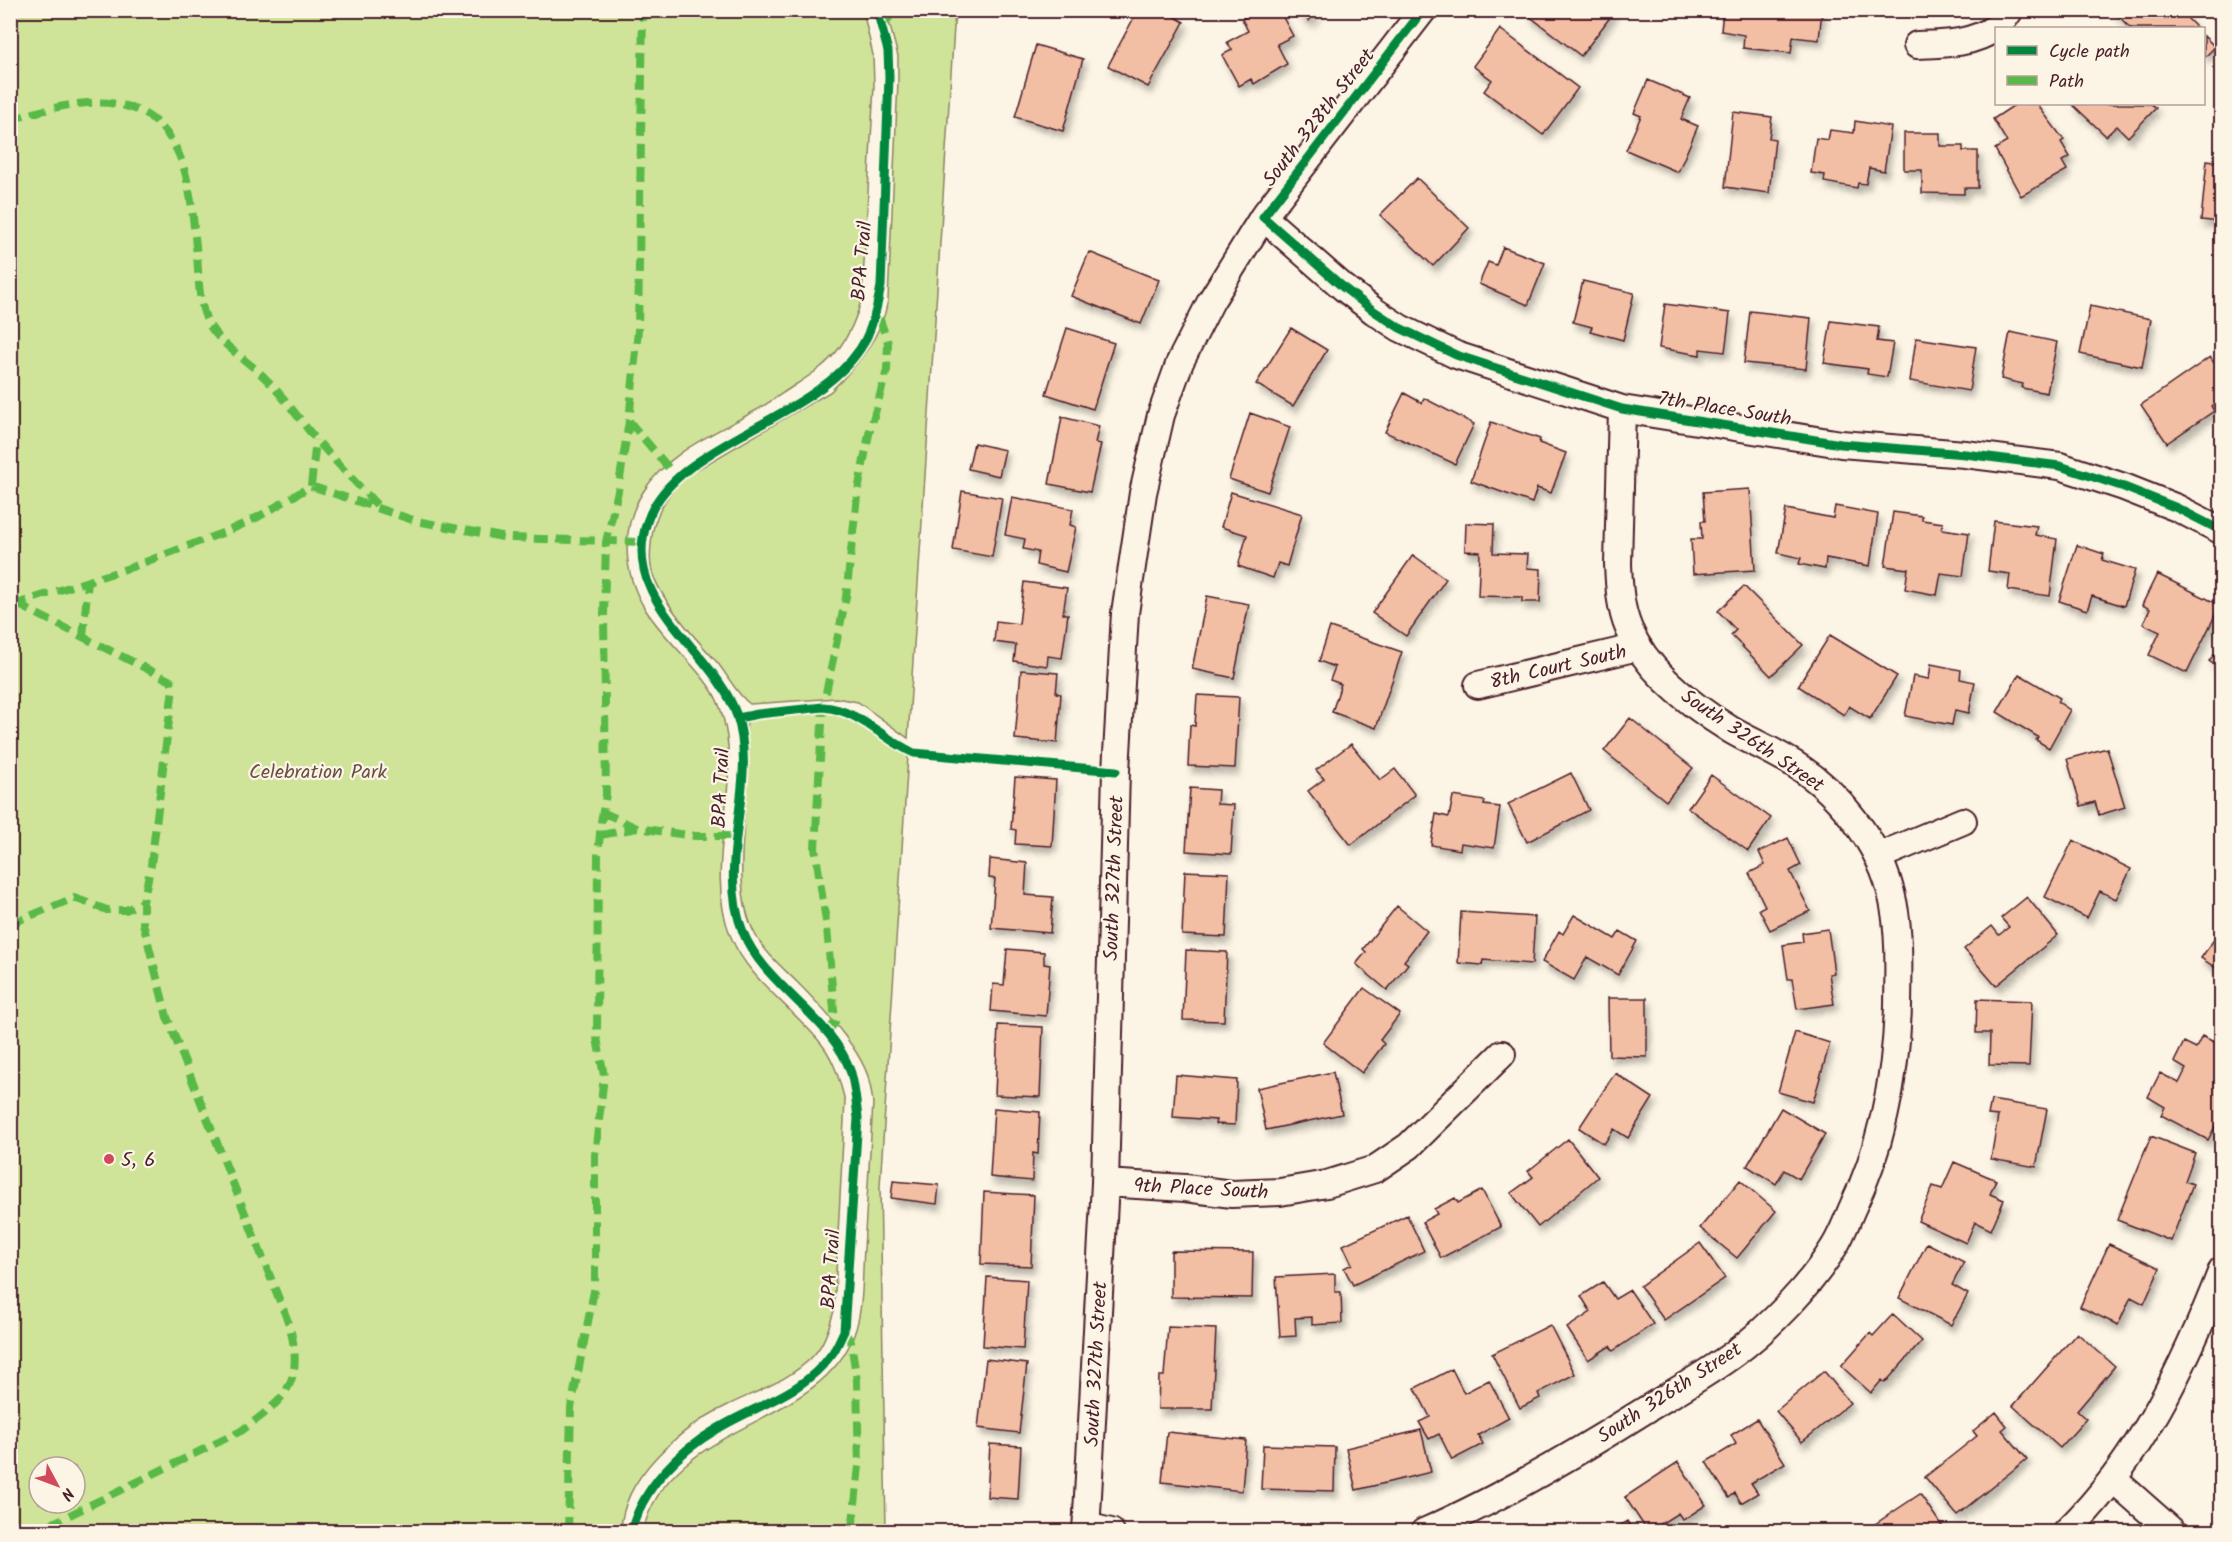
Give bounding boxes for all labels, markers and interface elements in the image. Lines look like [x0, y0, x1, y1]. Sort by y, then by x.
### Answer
legend [1995, 27, 2205, 105]
text: Cycle path [2049, 38, 2130, 67]
street label: South 328th Street [1255, 42, 1384, 194]
text: Path [2049, 68, 2084, 97]
street label: BPA Trail [844, 220, 882, 302]
street label: 7th Place South [1656, 384, 1794, 436]
street label: 8th Court South [1487, 637, 1630, 699]
street label: South 326th Street [1674, 682, 1830, 802]
street label: BPA Trail [704, 747, 740, 829]
park label: Celebration Park [249, 757, 388, 789]
street label: South 327th Street [1096, 795, 1134, 961]
place label: 5, 6 [121, 1145, 155, 1177]
marker: 5, 6 [102, 1152, 116, 1166]
street label: 9th Place South [1133, 1170, 1269, 1210]
street label: BPA Trail [813, 1228, 851, 1310]
street label: South 327th Street [1077, 1281, 1117, 1447]
street label: South 326th Street [1591, 1335, 1749, 1453]
north arrow [27, 1455, 87, 1515]
text: N [54, 1482, 80, 1506]

